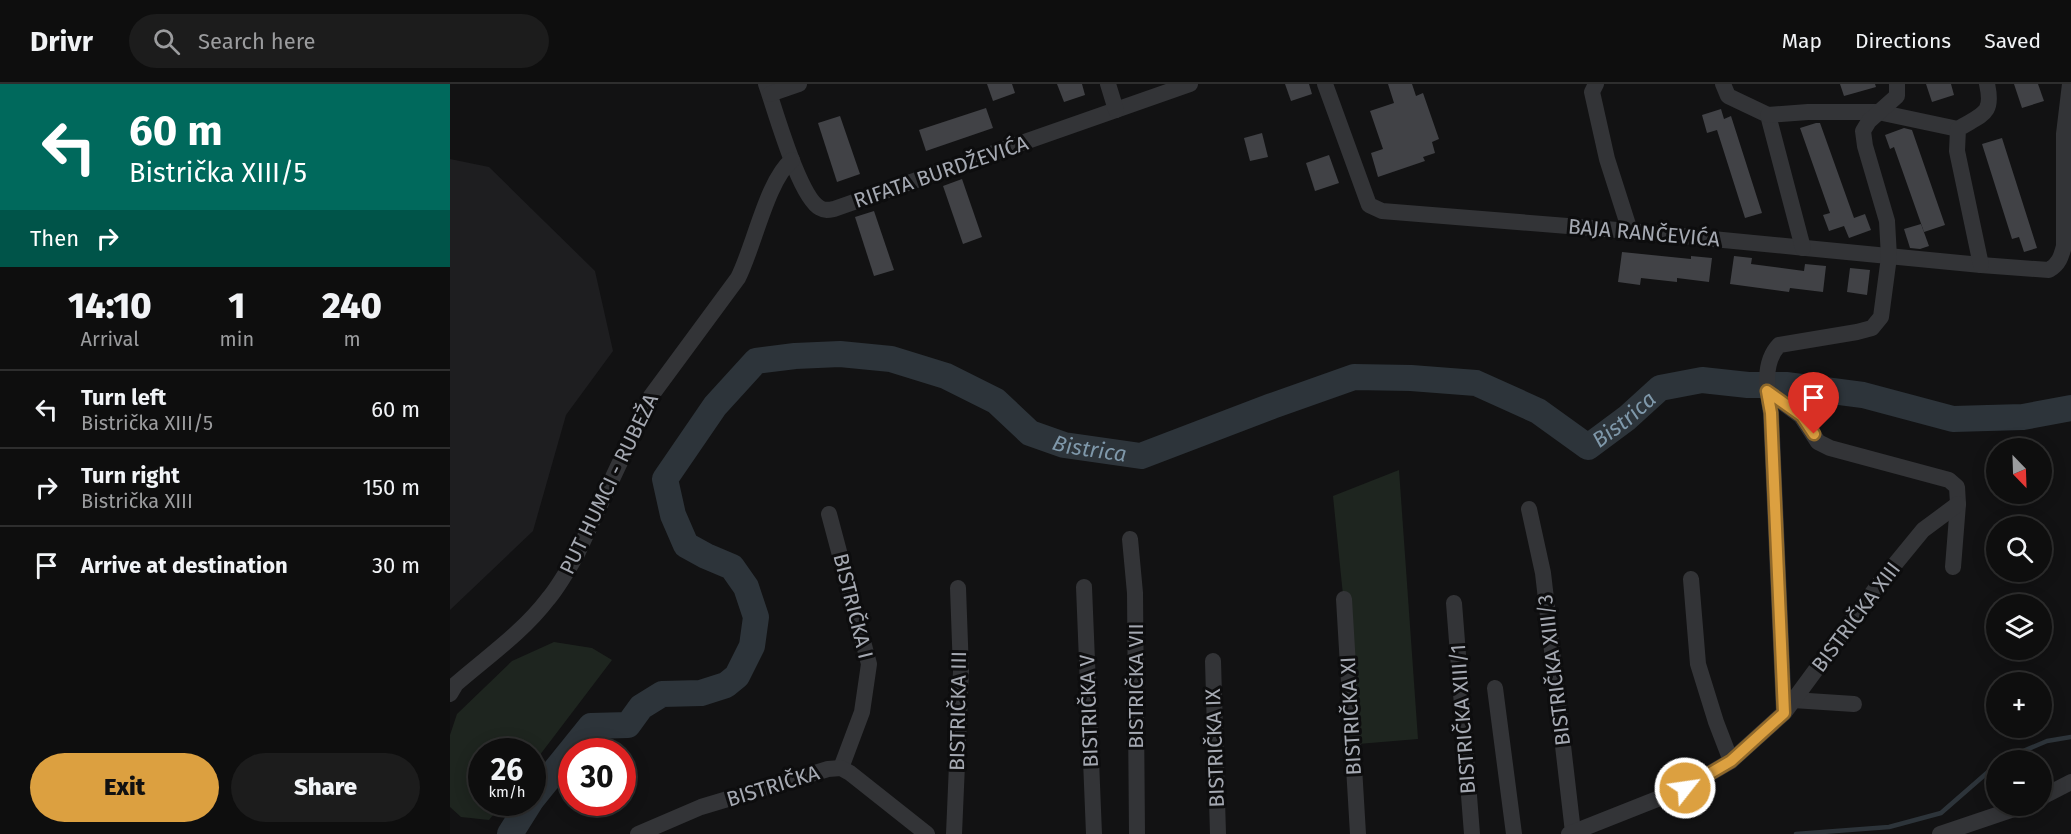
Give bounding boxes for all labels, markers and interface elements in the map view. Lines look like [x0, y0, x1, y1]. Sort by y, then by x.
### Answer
search box [129, 14, 549, 68]
text: Drivr [30, 25, 93, 58]
icon: search [150, 25, 183, 58]
text: Search here [198, 28, 315, 55]
text: Map [1782, 28, 1822, 54]
text: Directions [1855, 28, 1951, 54]
text: Saved [1984, 28, 2041, 54]
text: 60 m [129, 106, 223, 156]
icon: left [30, 108, 108, 186]
street label: RIFATA BURDŽEVIĆA [850, 130, 1032, 214]
text: Bistrička XIII/5 [129, 157, 307, 189]
street label: BAJA RANČEVIĆA [1567, 213, 1721, 253]
icon: right [91, 222, 124, 255]
text: Then [30, 225, 79, 252]
text: 14:10 [68, 284, 152, 328]
text: 1 [228, 284, 245, 328]
text: 240 [322, 284, 382, 328]
text: Arrival [81, 327, 139, 351]
text: min [220, 327, 254, 351]
text: m [343, 327, 361, 351]
pin [1788, 372, 1839, 434]
icon: arrive [1797, 381, 1830, 414]
text: Turn left [81, 384, 166, 411]
water label: Bistrica [1586, 385, 1661, 453]
street label: PUT HUMCI - RUBEŽA [554, 389, 664, 579]
icon: left [30, 393, 63, 426]
text: 60 m [371, 396, 420, 423]
text: Bistrička XIII/5 [81, 411, 213, 435]
water label: Bistrica [1049, 429, 1129, 467]
north arrow [1986, 438, 2052, 504]
map controls [1986, 438, 2052, 816]
text: Turn right [81, 462, 180, 489]
icon: right [30, 471, 63, 504]
text: 150 m [362, 474, 420, 501]
text: Bistrička XIII [81, 489, 193, 513]
button: search [1986, 516, 2052, 582]
icon: arrive [30, 549, 63, 582]
street label: BISTRIČKA I [827, 551, 879, 661]
text: Arrive at destination [81, 552, 288, 579]
text: 30 m [372, 552, 420, 579]
street label: BISTRIČKA XIII [1806, 557, 1906, 677]
street label: BISTRIČKA XIII/3 [1532, 593, 1576, 747]
button: layers [1986, 594, 2052, 660]
street label: BISTRIČKA VII [1123, 623, 1149, 749]
street label: BISTRIČKA XIII/1 [1445, 643, 1481, 795]
street label: BISTRIČKA III [944, 651, 972, 771]
street label: BISTRIČKA V [1074, 654, 1104, 768]
street label: BISTRIČKA XI [1335, 656, 1367, 776]
button: + [1986, 672, 2052, 738]
street label: BISTRIČKA IX [1200, 687, 1230, 808]
speed limit sign: 30 [558, 738, 636, 816]
button: − [1986, 750, 2052, 816]
text: 26 [491, 752, 523, 788]
button: Exit [30, 753, 219, 822]
button: Share [231, 753, 420, 822]
position arrow [1653, 756, 1717, 820]
street label: BISTRIČKA [723, 760, 823, 812]
text: km/h [488, 783, 526, 801]

